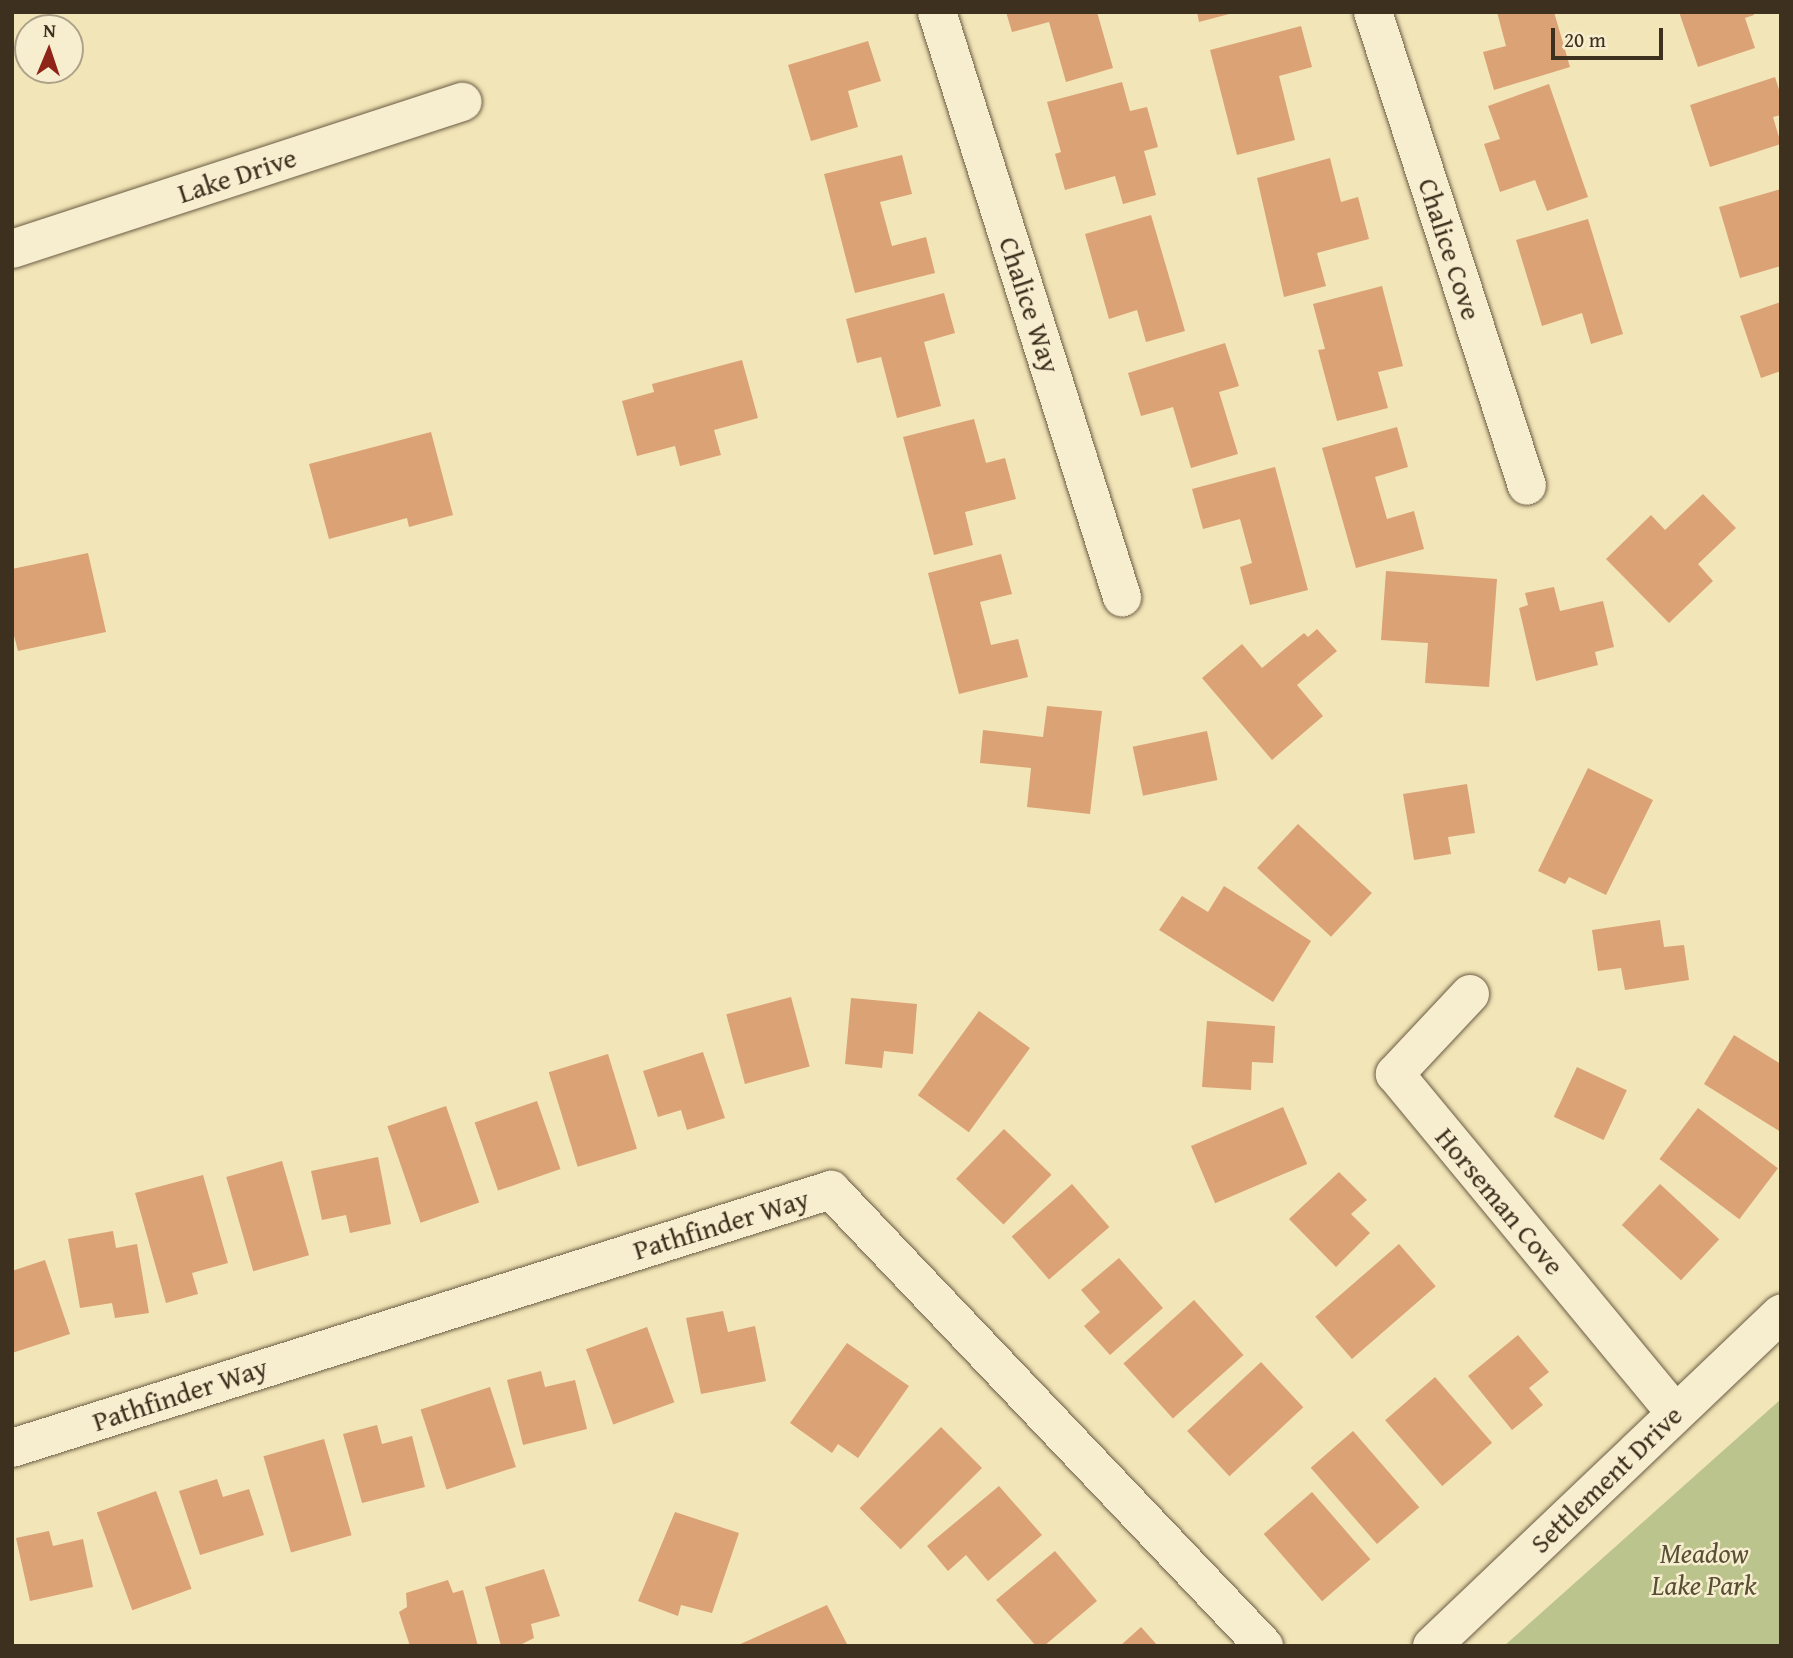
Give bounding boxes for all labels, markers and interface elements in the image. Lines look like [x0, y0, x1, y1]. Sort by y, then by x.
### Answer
north arrow [14, 14, 84, 84]
scale bar [1555, 14, 1667, 58]
text: N [43, 16, 56, 44]
text: 20 m [1564, 24, 1606, 55]
street label: Lake Drive [173, 140, 301, 210]
street label: Chalice Cove [1411, 174, 1489, 324]
street label: Chalice Way [992, 233, 1068, 377]
street label: Horseman Cove [1429, 1120, 1571, 1282]
street label: Pathfinder Way [629, 1181, 813, 1267]
street label: Pathfinder Way [88, 1350, 272, 1438]
street label: Settlement Drive [1523, 1398, 1689, 1560]
park label: Meadow Lake Park [1652, 1536, 1756, 1602]

